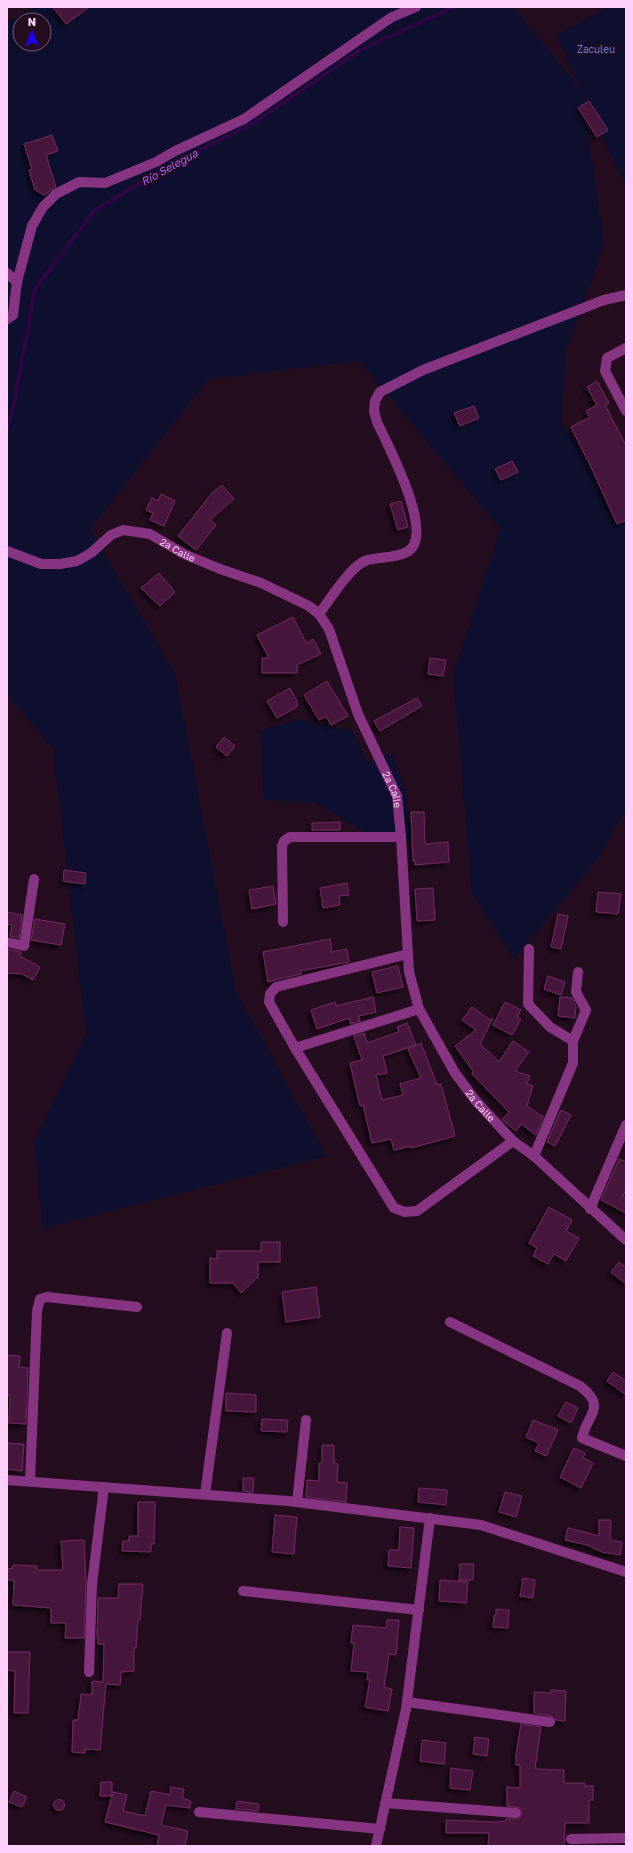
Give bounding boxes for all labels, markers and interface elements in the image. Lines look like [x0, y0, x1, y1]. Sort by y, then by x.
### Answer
north arrow [12, 12, 52, 52]
text: N [28, 15, 36, 28]
park label: Zaculeu [577, 43, 615, 55]
water label: Río Selegua [138, 146, 201, 189]
street label: 2a Calle [158, 535, 197, 564]
street label: 2a Calle [380, 769, 404, 809]
street label: 2a Calle [463, 1087, 498, 1124]

